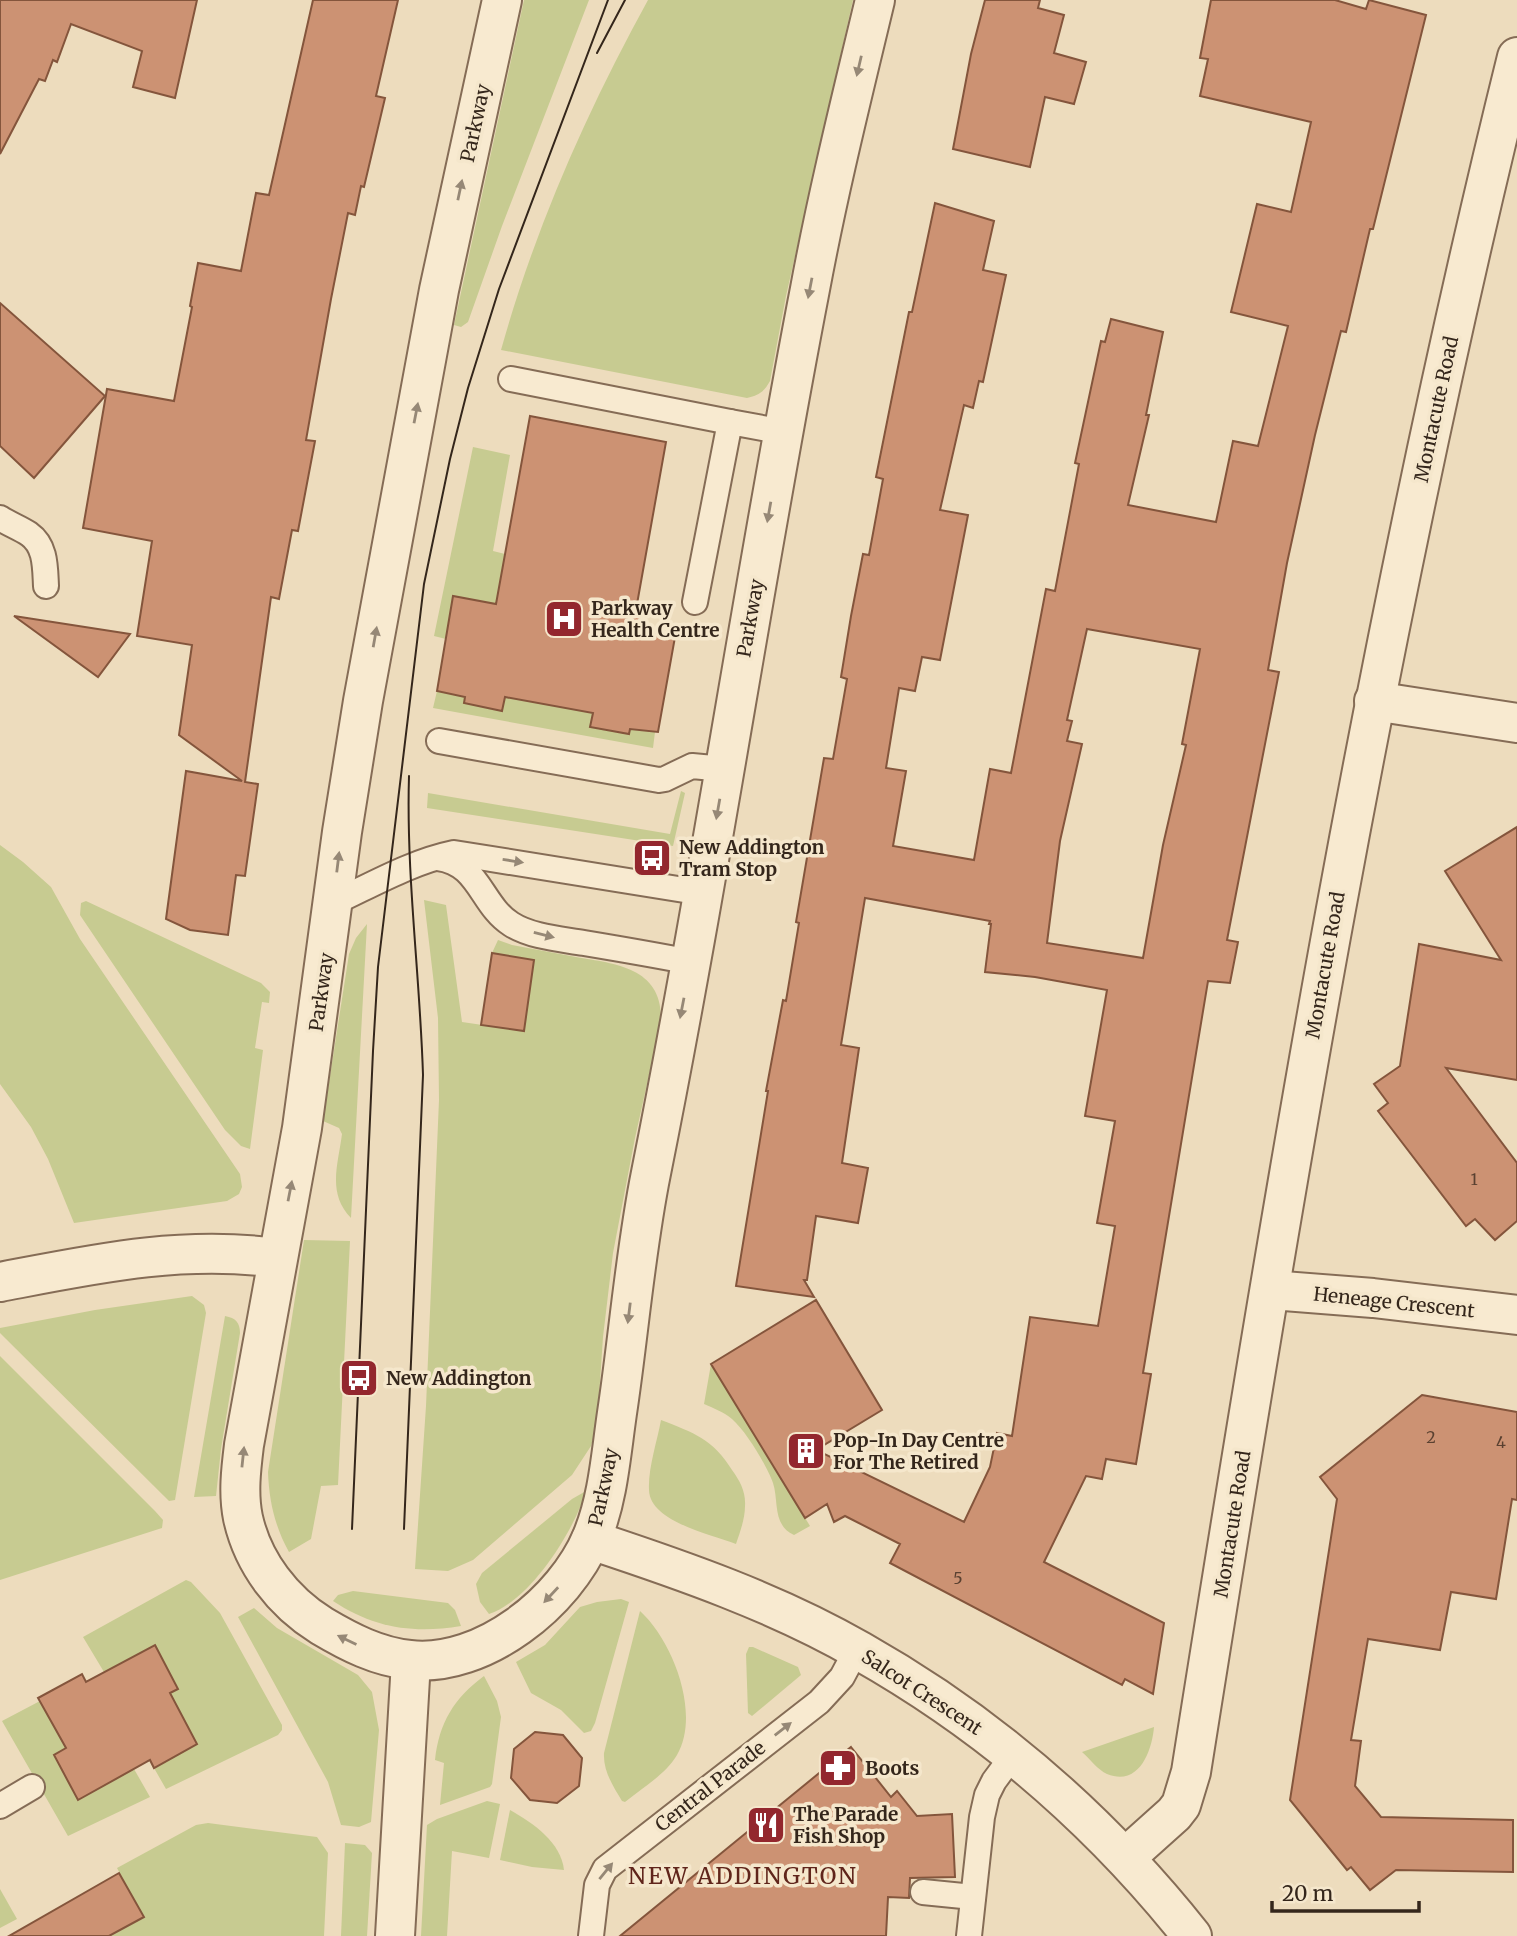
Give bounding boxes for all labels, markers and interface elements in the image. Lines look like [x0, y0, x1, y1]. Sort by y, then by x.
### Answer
one-way arrow [853, 56, 864, 78]
street label: Parkway [455, 82, 495, 164]
one-way arrow [455, 179, 466, 201]
one-way arrow [804, 278, 815, 300]
street label: Montacute Road [1409, 334, 1463, 484]
one-way arrow [410, 402, 421, 424]
one-way arrow [763, 501, 774, 523]
street label: Parkway [731, 577, 769, 659]
place label: Parkway Health Centre [591, 596, 720, 642]
hospital icon: Parkway Health Centre [543, 598, 585, 640]
one-way arrow [369, 626, 380, 648]
one-way arrow [712, 798, 723, 820]
place label: New Addington Tram Stop [679, 835, 825, 881]
bus stop icon: New Addington Tram Stop [631, 837, 673, 879]
one-way arrow [333, 850, 344, 872]
one-way arrow [502, 856, 524, 867]
street label: Montacute Road [1300, 890, 1350, 1040]
one-way arrow [533, 930, 555, 941]
street label: Parkway [304, 951, 338, 1033]
one-way arrow [677, 997, 688, 1019]
house number: 1 [1470, 1169, 1478, 1189]
one-way arrow [285, 1180, 296, 1202]
street label: Heneage Crescent [1312, 1282, 1476, 1322]
one-way arrow [624, 1302, 635, 1324]
bus stop icon: New Addington [338, 1357, 380, 1399]
place label: New Addington [386, 1366, 532, 1390]
house number: 2 [1426, 1427, 1436, 1447]
place label: Pop-In Day Centre For The Retired [833, 1428, 1004, 1474]
building icon: Pop-In Day Centre For The Retired [785, 1430, 827, 1472]
house number: 4 [1496, 1432, 1506, 1452]
one-way arrow [237, 1446, 248, 1468]
street label: Parkway [583, 1446, 623, 1528]
street label: Montacute Road [1209, 1449, 1255, 1599]
house number: 5 [953, 1568, 963, 1588]
one-way arrow [544, 1586, 560, 1603]
one-way arrow [337, 1634, 357, 1645]
street label: Salcot Crescent [857, 1644, 987, 1740]
one-way arrow [774, 1723, 792, 1737]
street label: Central Parade [650, 1735, 770, 1836]
pharmacy icon: Boots [817, 1747, 859, 1789]
place label: Boots [865, 1756, 919, 1780]
place label: The Parade Fish Shop [793, 1802, 898, 1848]
restaurant icon: The Parade Fish Shop [745, 1804, 787, 1846]
district label: NEW ADDINGTON [628, 1861, 858, 1890]
one-way arrow [598, 1863, 613, 1881]
scale bar [1272, 1870, 1419, 1914]
text: 20 m [1282, 1880, 1334, 1907]

